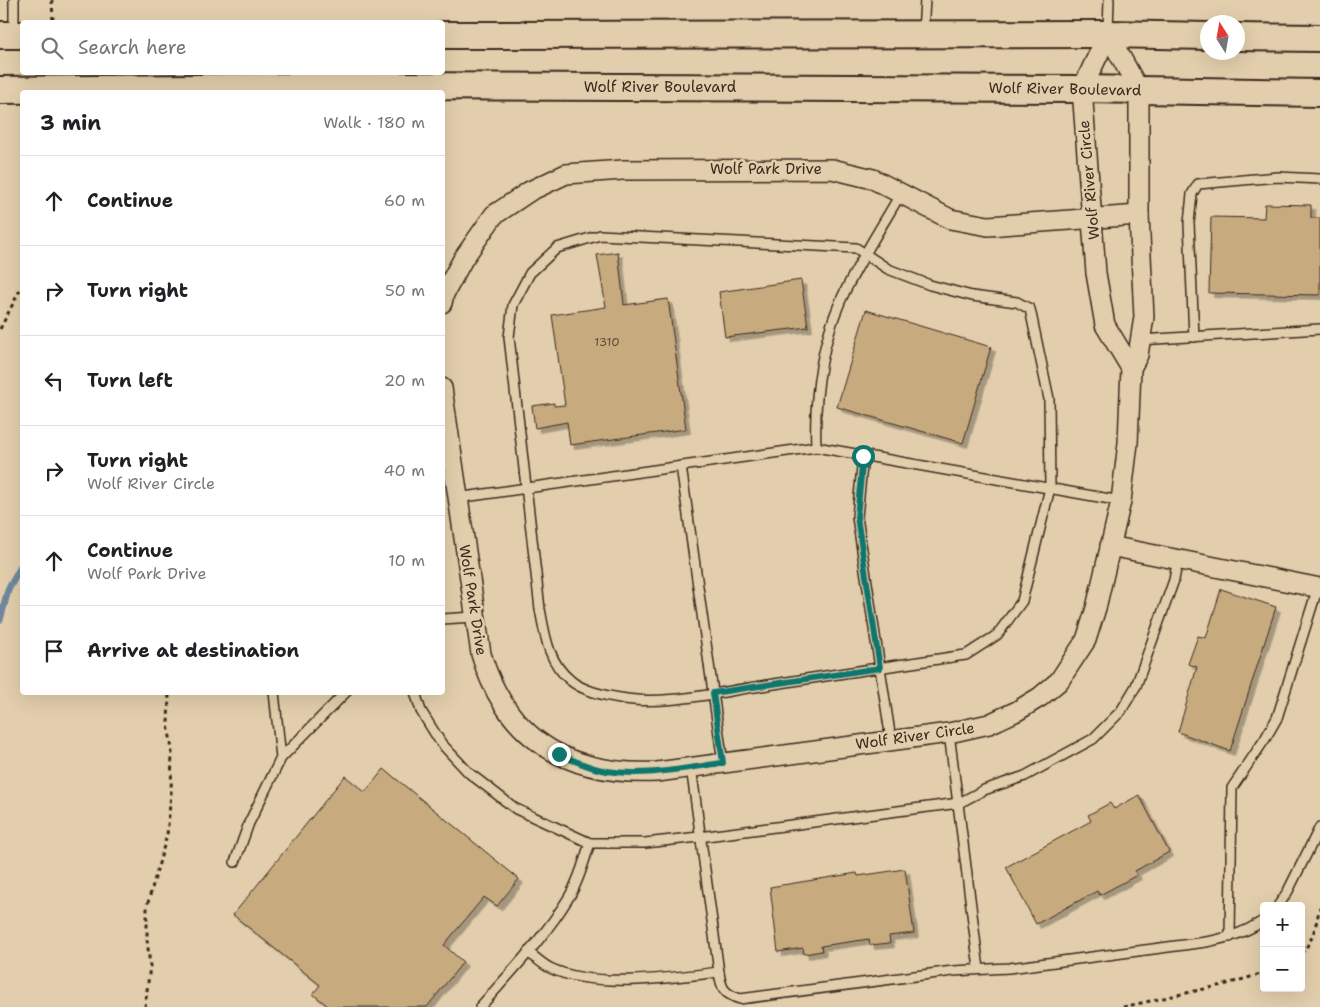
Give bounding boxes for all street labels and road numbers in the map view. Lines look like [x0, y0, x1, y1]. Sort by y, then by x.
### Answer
street label: Wolf River Boulevard [584, 77, 737, 97]
street label: Wolf River Boulevard [989, 78, 1142, 100]
street label: Wolf River Circle [1074, 119, 1104, 241]
street label: Wolf Park Drive [710, 159, 822, 179]
street label: Wolf Park Drive [454, 543, 492, 657]
street label: Wolf River Circle [854, 718, 976, 754]

